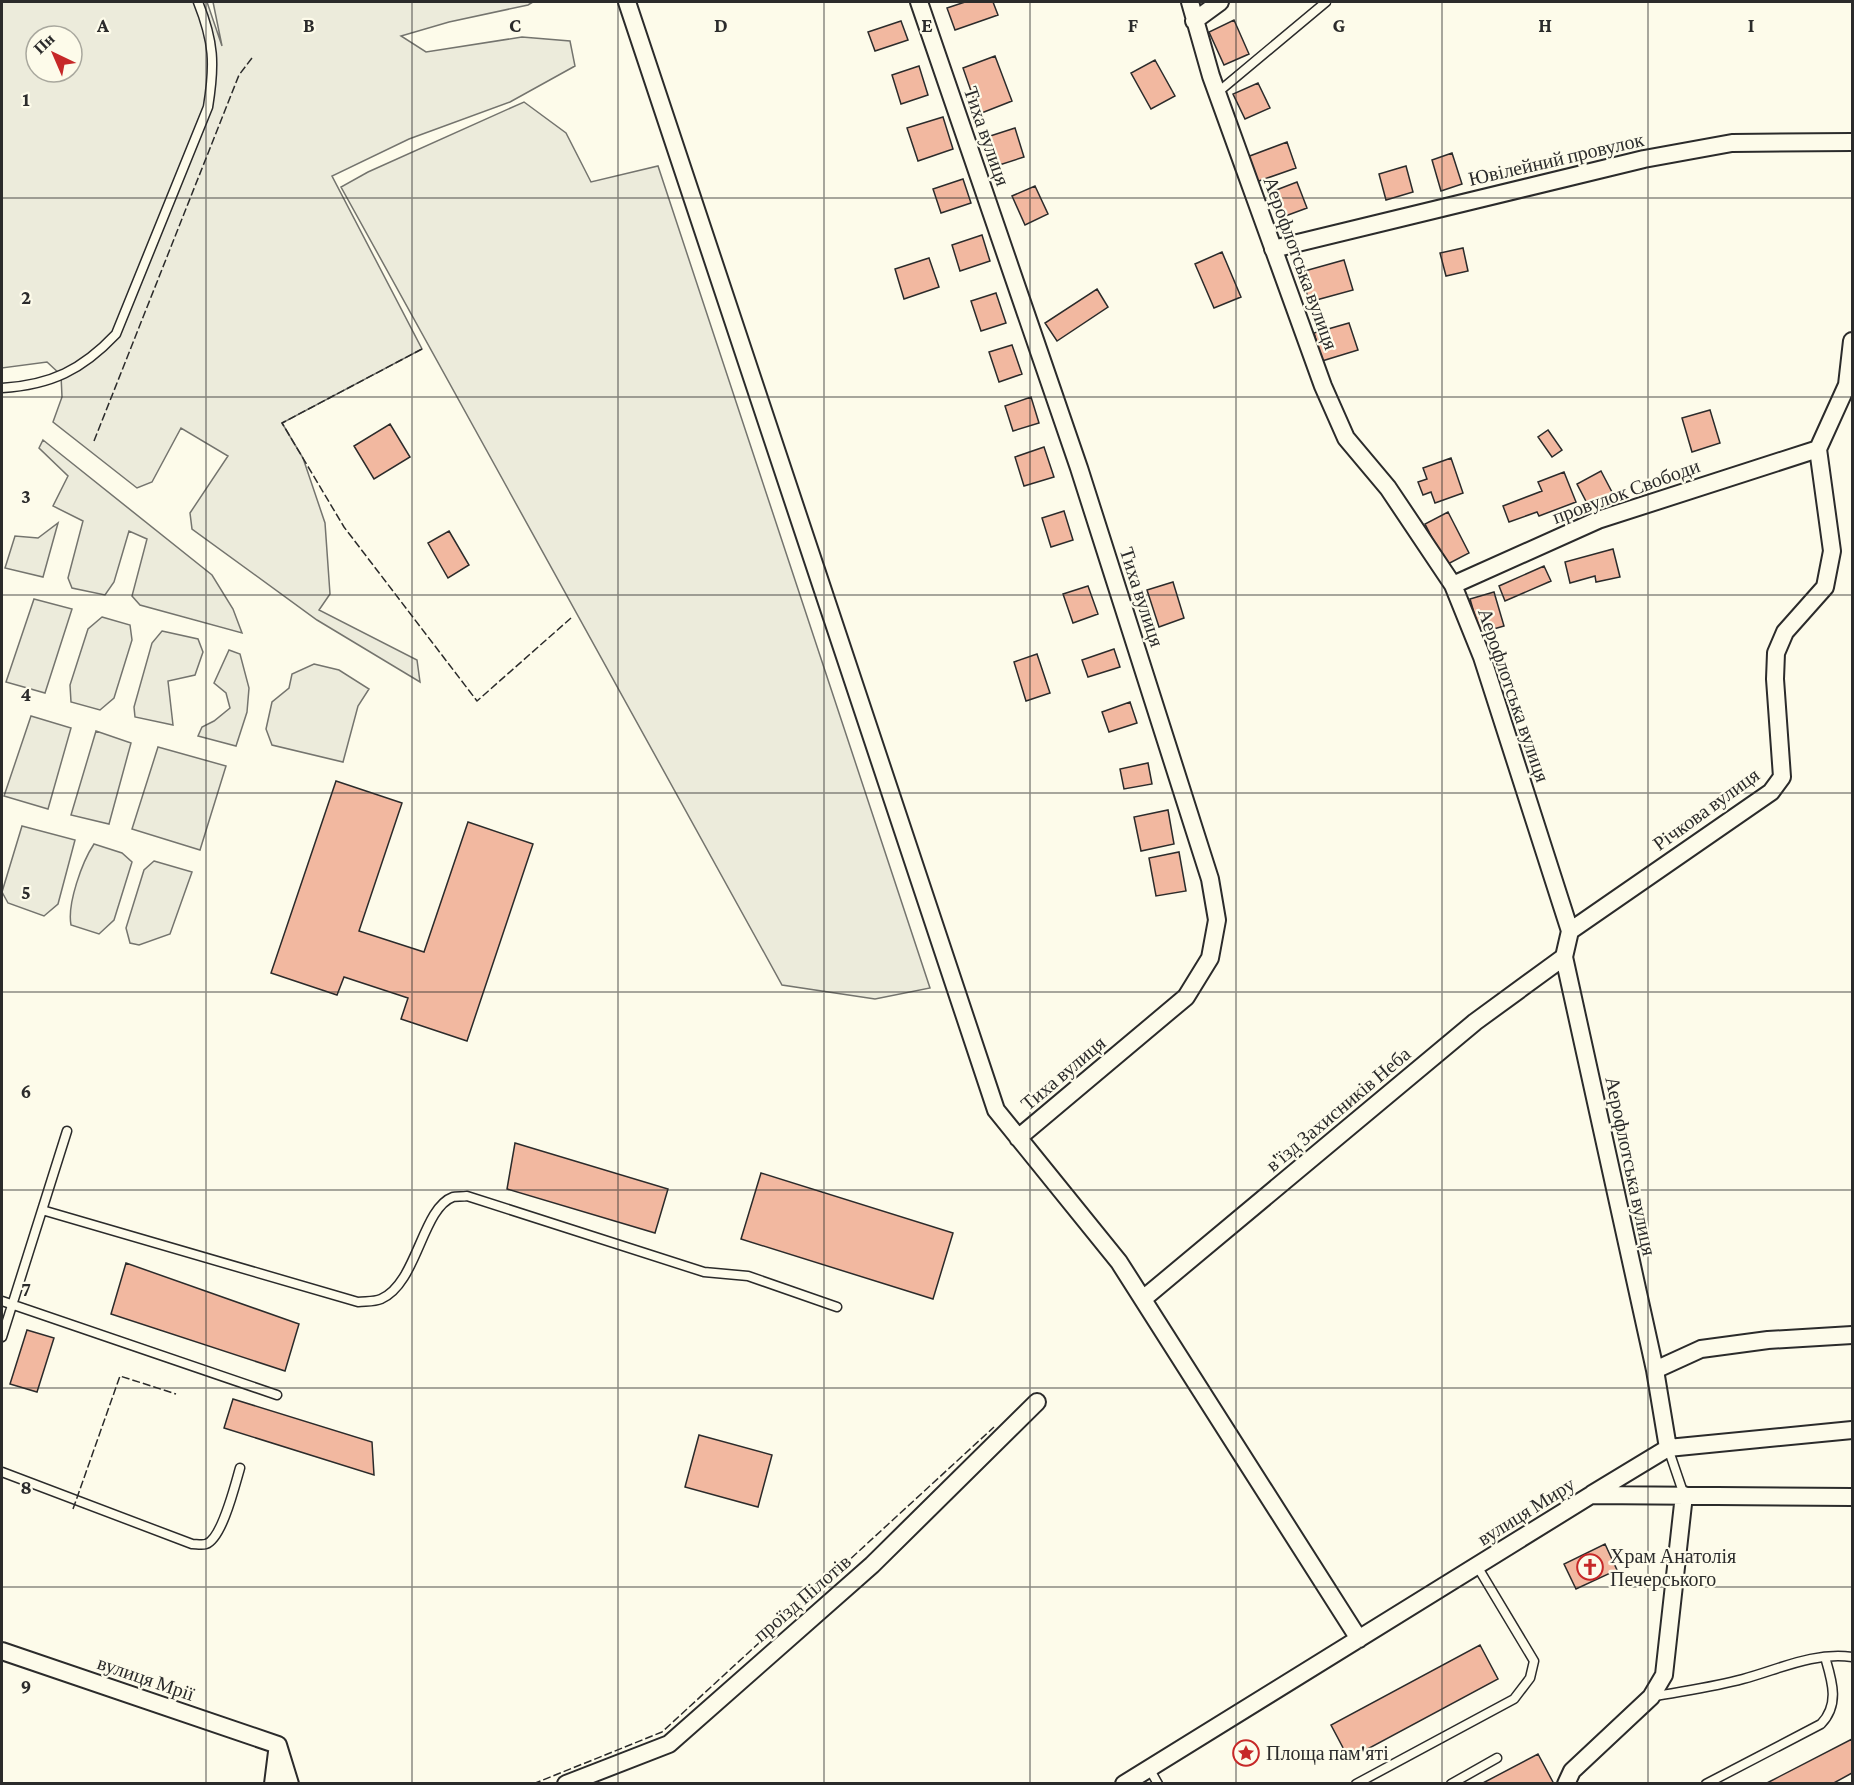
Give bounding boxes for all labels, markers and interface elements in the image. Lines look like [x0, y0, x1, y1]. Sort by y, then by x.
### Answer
text: A [96, 14, 110, 36]
text: B [303, 14, 315, 36]
text: C [509, 14, 521, 36]
text: D [714, 14, 728, 36]
text: E [921, 14, 933, 36]
text: F [1128, 14, 1139, 36]
text: G [1333, 14, 1346, 36]
text: H [1538, 14, 1552, 36]
text: I [1748, 14, 1755, 36]
north arrow [24, 24, 84, 84]
text: Пн [30, 30, 58, 57]
street label: Тиха вулиця [959, 84, 1014, 189]
text: 1 [22, 88, 30, 110]
street label: Ювілейний провулок [1466, 128, 1646, 191]
street label: Аерофлотська вулиця [1259, 173, 1343, 353]
text: 2 [21, 286, 31, 308]
street label: провулок Свободи [1549, 454, 1703, 529]
text: 3 [21, 485, 31, 507]
street label: Тиха вулиця [1115, 544, 1168, 650]
street label: Аерофлотська вулиця [1473, 605, 1554, 785]
text: 4 [21, 683, 32, 705]
street label: Річкова вулиця [1649, 763, 1764, 856]
text: 5 [21, 881, 31, 903]
street label: Тиха вулиця [1016, 1031, 1110, 1115]
street label: в'їзд Захисників Неба [1261, 1042, 1415, 1177]
street label: Аерофлотська вулиця [1600, 1074, 1661, 1258]
text: 6 [21, 1080, 31, 1102]
text: 7 [21, 1278, 31, 1300]
street label: вулиця Миру [1473, 1472, 1579, 1550]
text: 8 [20, 1476, 32, 1498]
place label: Храм Анатолія Печерського [1610, 1545, 1736, 1591]
street label: проїзд Пілотів [749, 1550, 856, 1647]
church icon: Храм Анатолія Печерського [1575, 1552, 1605, 1582]
street label: вулиця Мрії [94, 1651, 198, 1706]
text: 9 [21, 1675, 31, 1697]
place icon: Площа пам'яті [1231, 1738, 1261, 1768]
place label: Площа пам'яті [1266, 1742, 1389, 1765]

